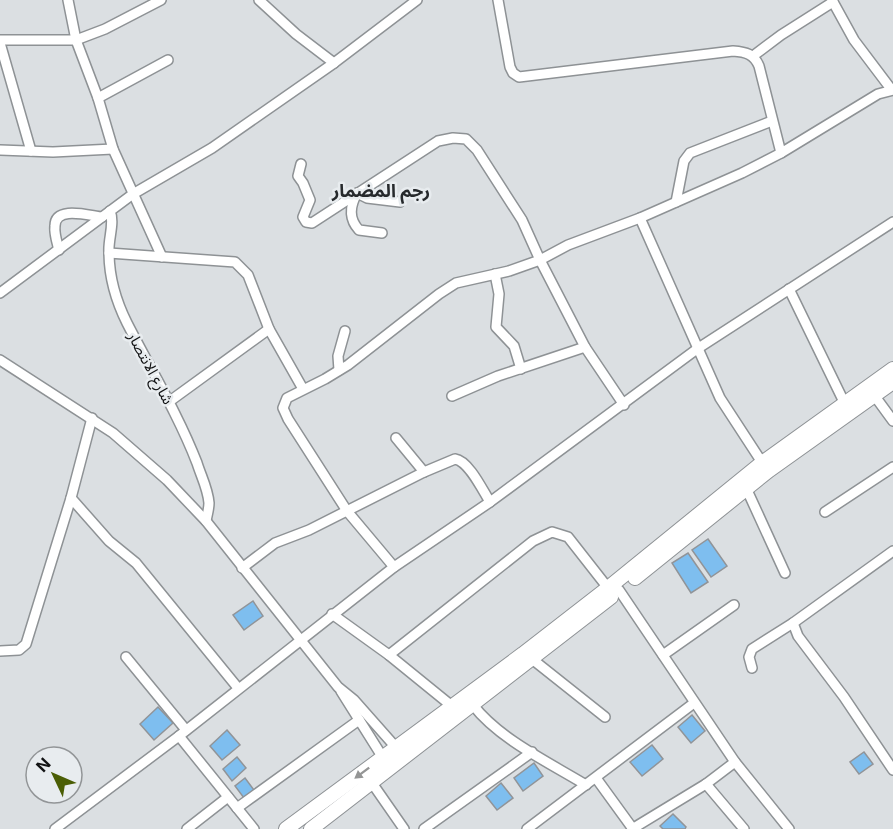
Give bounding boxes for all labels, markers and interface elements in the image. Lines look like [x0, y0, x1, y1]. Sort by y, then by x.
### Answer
district label: رجم المضمار [331, 180, 430, 204]
street label: شارع الانتصار [121, 328, 178, 409]
north arrow [24, 745, 84, 805]
text: N [32, 753, 55, 776]
one-way arrow [354, 767, 370, 779]

